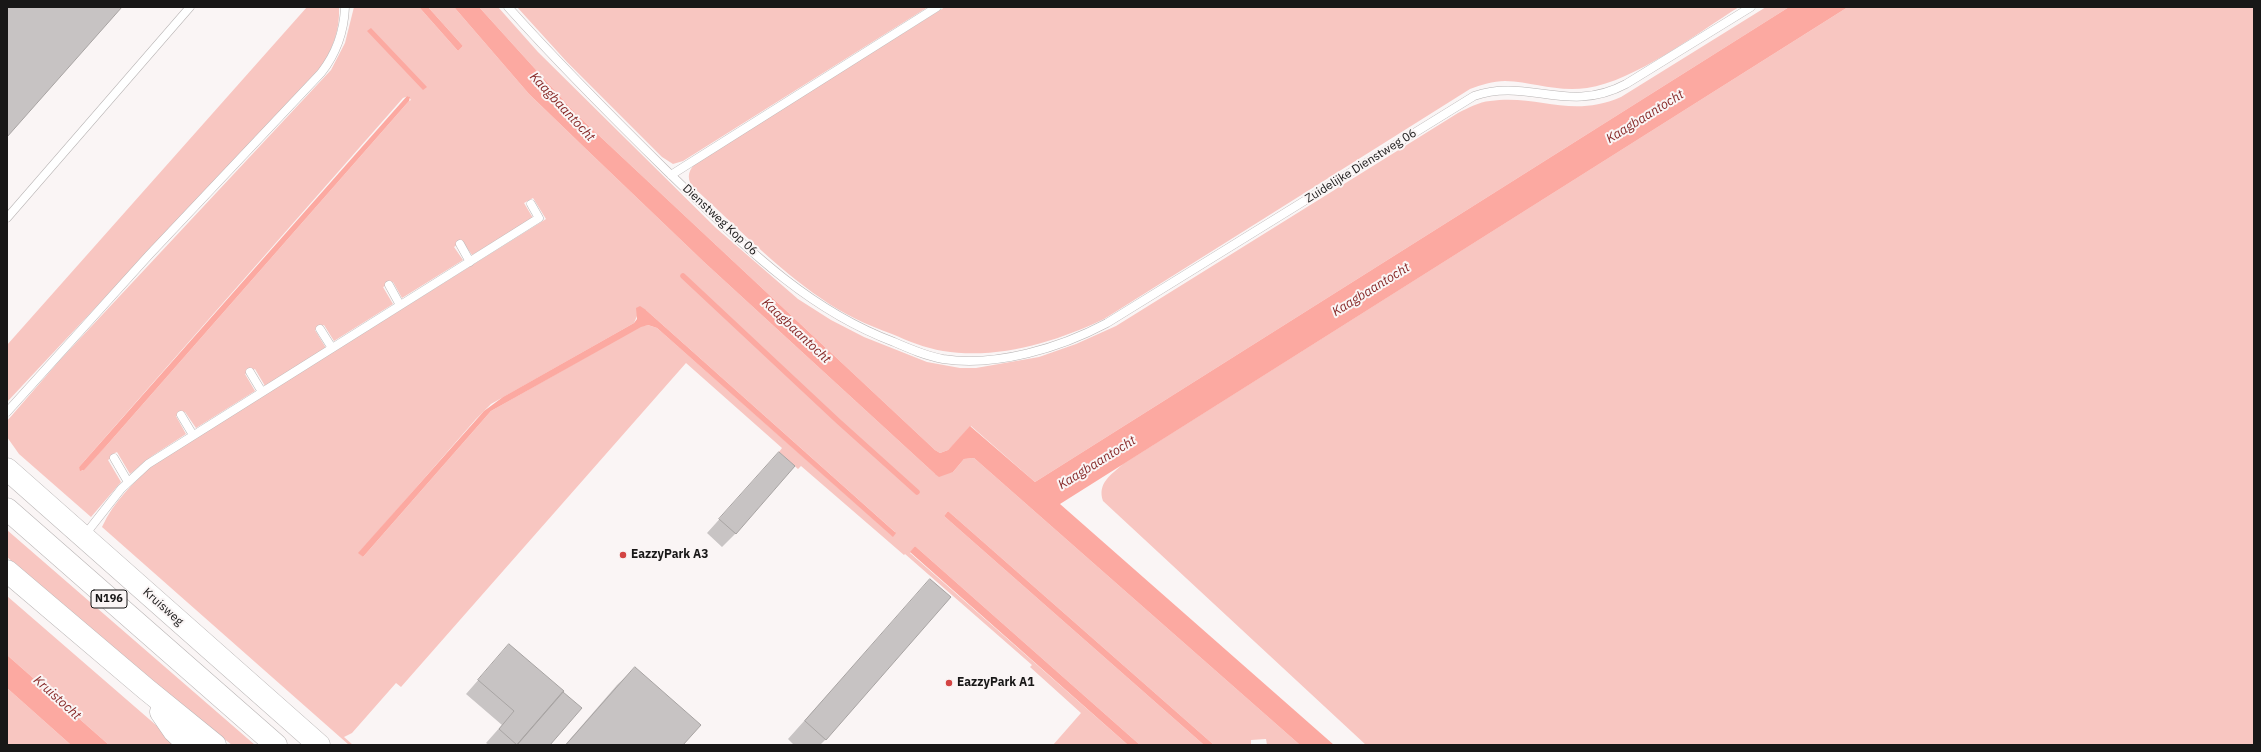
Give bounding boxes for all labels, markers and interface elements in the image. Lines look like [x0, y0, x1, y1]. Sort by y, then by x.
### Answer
water label: Kaagbaantocht [526, 69, 598, 145]
water label: Kaagbaantocht [1603, 87, 1687, 147]
street label: Zuidelijke Dienstweg 06 [1303, 126, 1419, 206]
street label: Dienstweg Kop 06 [679, 181, 761, 259]
water label: Kaagbaantocht [1329, 260, 1413, 320]
water label: Kaagbaantocht [758, 295, 834, 367]
water label: Kaagbaantocht [1055, 433, 1139, 493]
place label: EazzyPark A3 [631, 548, 708, 562]
marker: EazzyPark A3 [618, 550, 628, 560]
street label: Kruisweg [140, 585, 186, 629]
road number: N196 [91, 590, 127, 608]
water label: Kruistocht [30, 673, 84, 723]
place label: EazzyPark A1 [957, 676, 1034, 690]
marker: EazzyPark A1 [944, 678, 954, 688]

